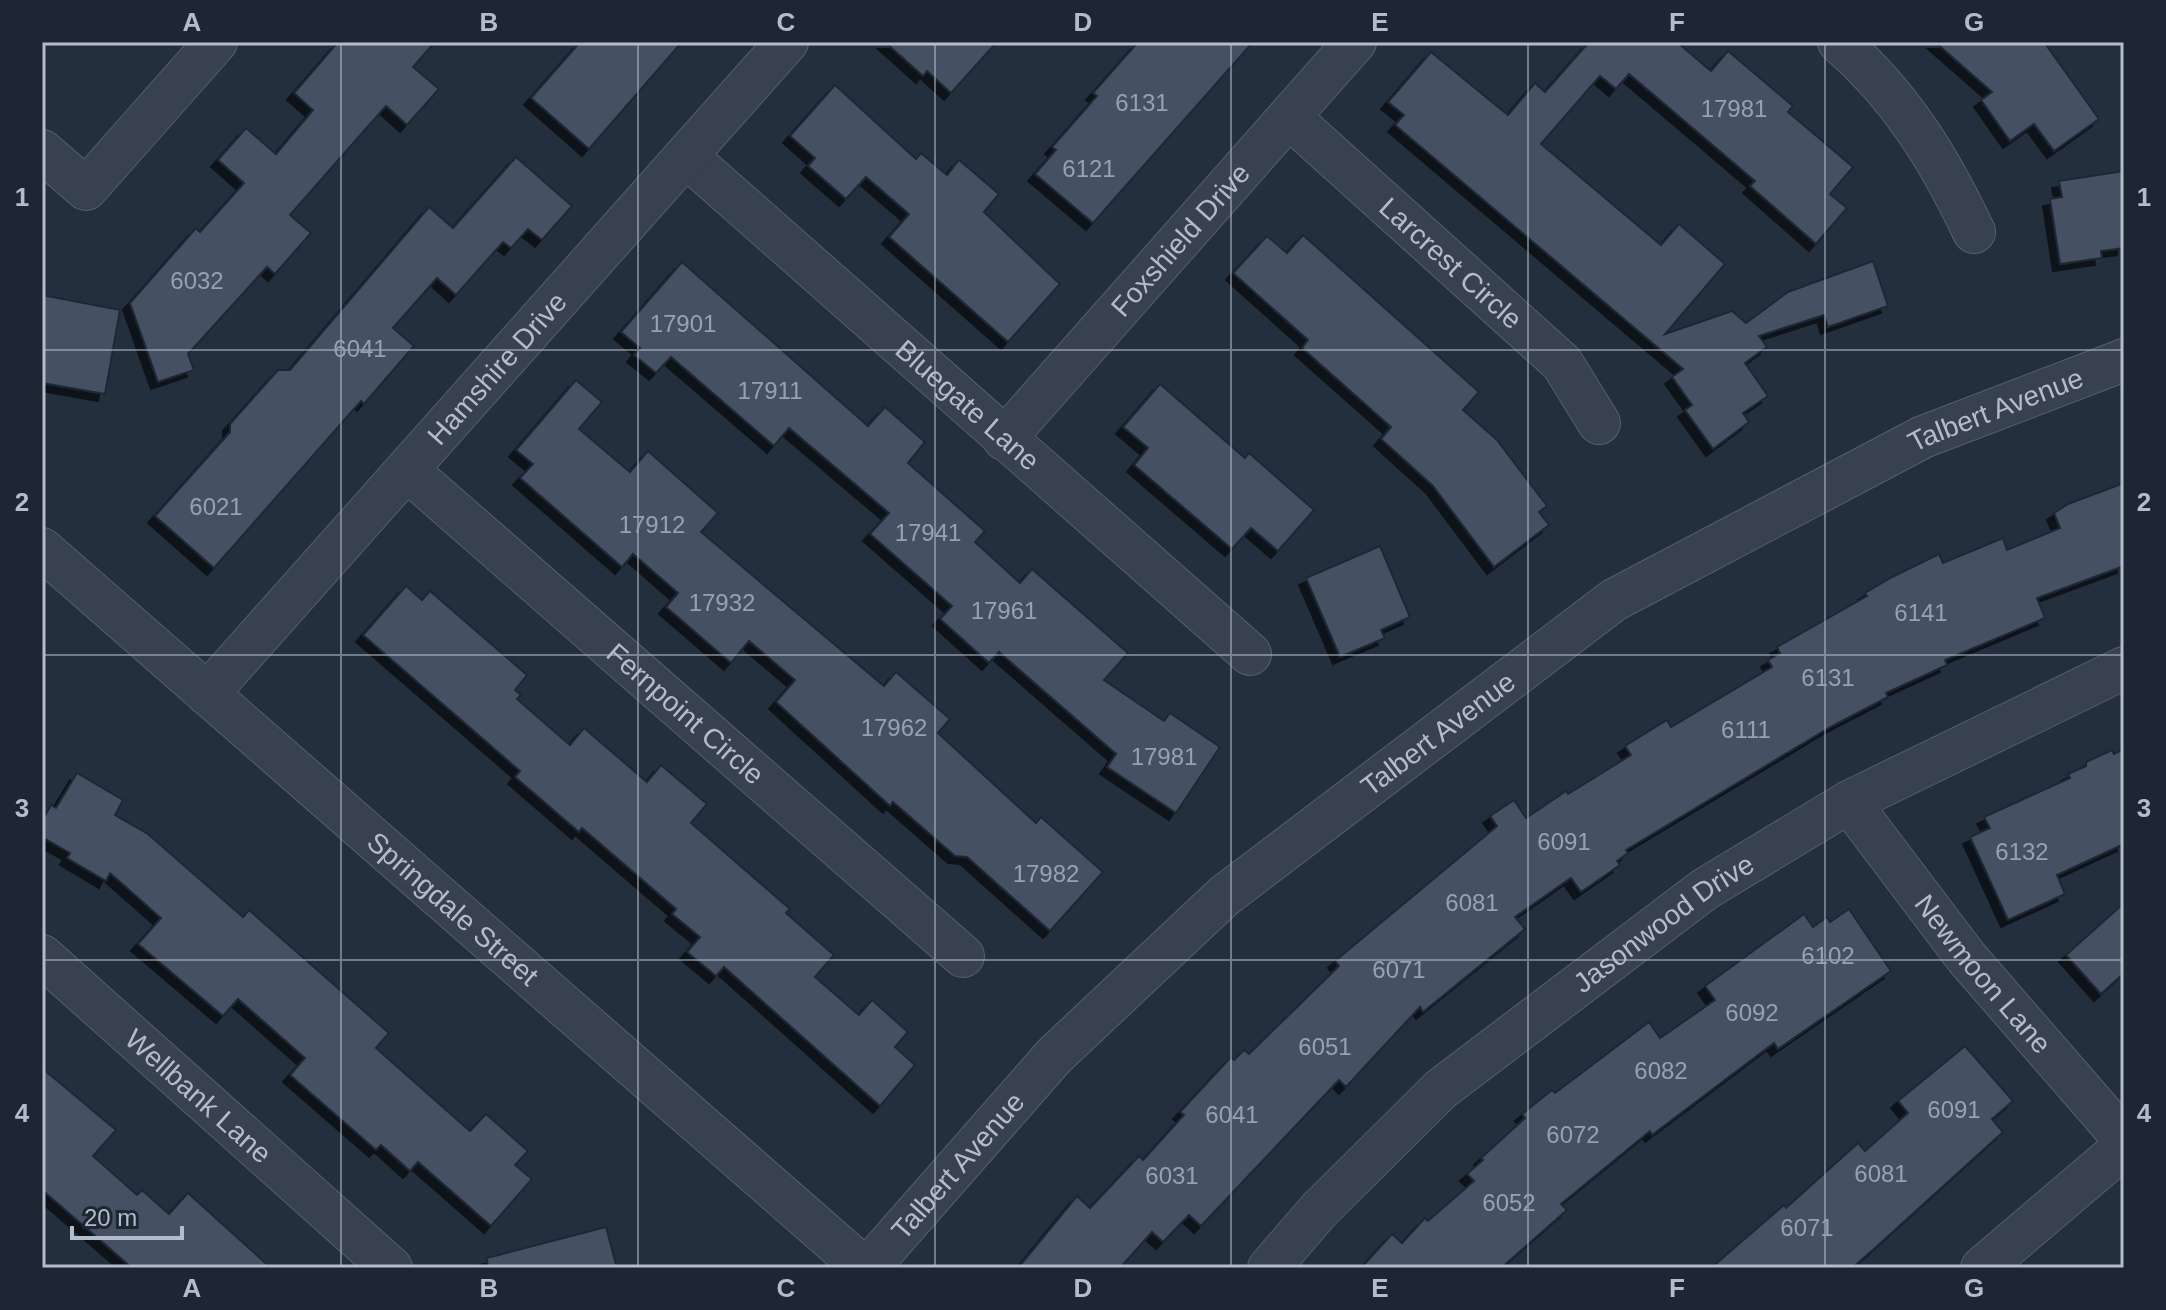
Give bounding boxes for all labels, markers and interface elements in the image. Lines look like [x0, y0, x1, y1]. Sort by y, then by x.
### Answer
text: A [183, 7, 202, 37]
text: B [480, 7, 498, 37]
text: C [777, 7, 796, 37]
text: D [1074, 7, 1092, 37]
text: E [1371, 7, 1389, 37]
text: F [1669, 7, 1685, 37]
text: G [1964, 7, 1984, 37]
house number: 6131 [1115, 89, 1169, 116]
house number: 17981 [1701, 95, 1767, 122]
house number: 6121 [1062, 155, 1116, 182]
street label: Foxshield Drive [1105, 157, 1256, 323]
text: 1 [15, 182, 29, 212]
text: 1 [2137, 182, 2151, 212]
street label: Larcrest Circle [1373, 191, 1528, 335]
house number: 6032 [170, 267, 224, 294]
street label: Hamshire Drive [421, 286, 573, 451]
house number: 17901 [650, 310, 716, 337]
street label: Bluegate Lane [890, 334, 1046, 477]
house number: 6041 [333, 335, 387, 362]
street label: Talbert Avenue [1903, 362, 2087, 458]
house number: 17911 [738, 377, 802, 404]
text: 2 [15, 487, 29, 517]
text: 2 [2137, 487, 2151, 517]
house number: 6021 [189, 493, 243, 520]
house number: 17912 [619, 511, 685, 538]
house number: 17941 [895, 519, 961, 546]
house number: 17932 [689, 589, 755, 616]
house number: 17961 [971, 597, 1037, 624]
house number: 6141 [1894, 599, 1948, 626]
street label: Fernpoint Circle [601, 637, 770, 791]
house number: 6131 [1801, 664, 1855, 691]
street label: Talbert Avenue [1355, 666, 1521, 802]
house number: 17962 [861, 714, 927, 741]
house number: 6111 [1721, 716, 1771, 743]
house number: 17981 [1131, 743, 1197, 770]
text: 3 [15, 793, 29, 823]
text: 3 [2137, 793, 2151, 823]
street label: Springdale Street [361, 826, 544, 992]
house number: 6091 [1537, 828, 1591, 855]
house number: 6132 [1995, 838, 2049, 865]
street label: Jasonwood Drive [1568, 848, 1759, 999]
house number: 17982 [1013, 860, 1079, 887]
house number: 6081 [1445, 889, 1499, 916]
street label: Newmoon Lane [1908, 889, 2057, 1060]
house number: 6102 [1801, 942, 1855, 969]
house number: 6071 [1372, 956, 1426, 983]
house number: 6092 [1725, 999, 1779, 1026]
street label: Wellbank Lane [119, 1023, 277, 1169]
house number: 6051 [1298, 1033, 1352, 1060]
house number: 6082 [1634, 1057, 1688, 1084]
street label: Talbert Avenue [885, 1086, 1031, 1246]
house number: 6091 [1927, 1096, 1981, 1123]
text: 4 [15, 1098, 30, 1128]
text: 4 [2137, 1098, 2152, 1128]
house number: 6041 [1205, 1101, 1259, 1128]
house number: 6072 [1546, 1121, 1600, 1148]
house number: 6081 [1854, 1160, 1908, 1187]
house number: 6031 [1145, 1162, 1199, 1189]
house number: 6052 [1482, 1189, 1536, 1216]
scale bar [72, 1190, 182, 1240]
text: 20 m [84, 1204, 137, 1231]
house number: 6071 [1780, 1214, 1834, 1241]
text: A [183, 1273, 202, 1303]
text: B [480, 1273, 498, 1303]
text: C [777, 1273, 796, 1303]
text: D [1074, 1273, 1092, 1303]
text: E [1371, 1273, 1389, 1303]
text: F [1669, 1273, 1685, 1303]
text: G [1964, 1273, 1984, 1303]

